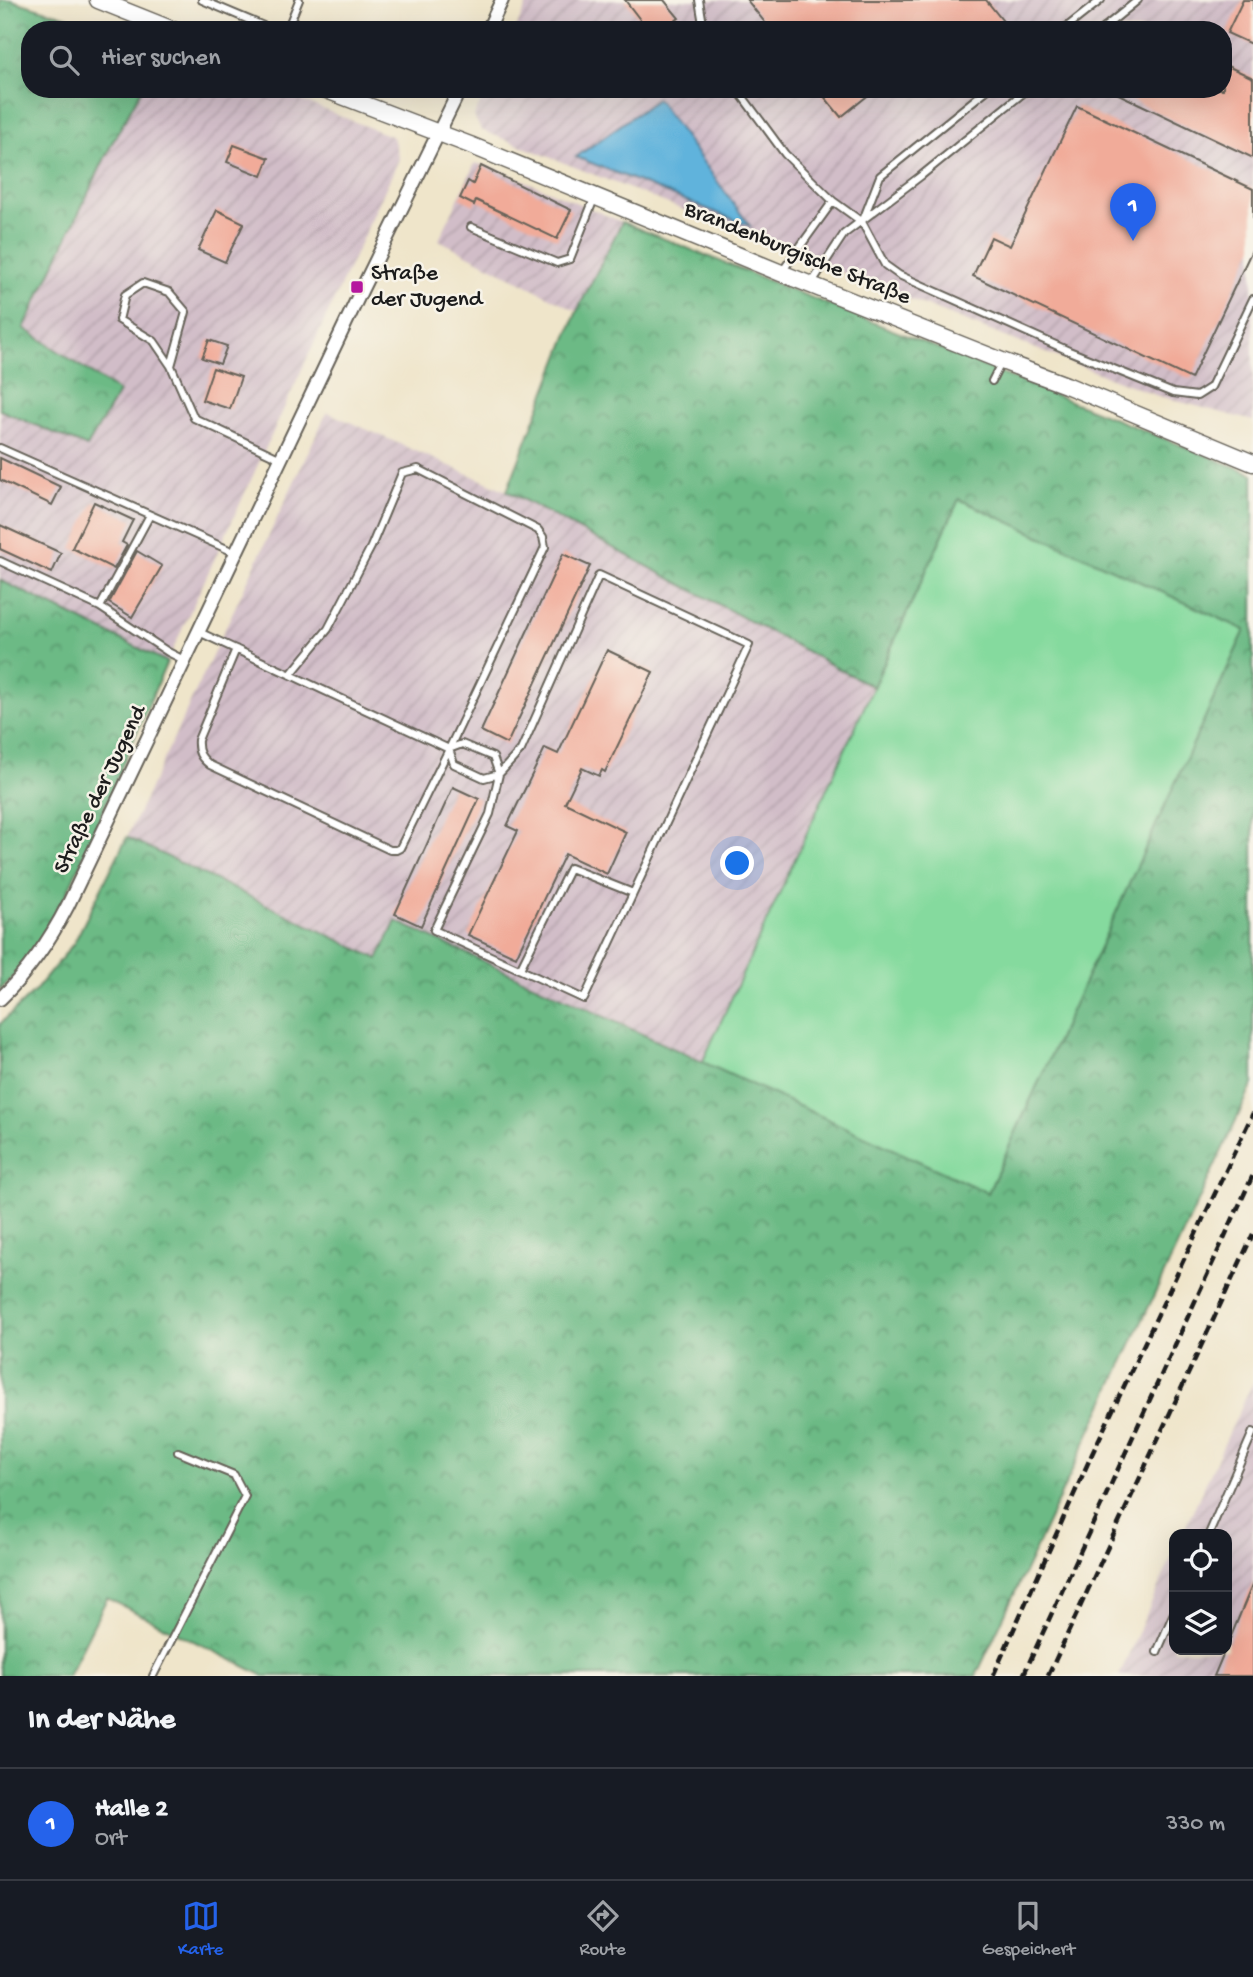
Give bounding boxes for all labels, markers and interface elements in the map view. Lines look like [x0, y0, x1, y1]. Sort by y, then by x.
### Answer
search box [21, 21, 1232, 98]
icon: search [45, 41, 83, 79]
text: Hier suchen [101, 44, 221, 75]
pin: 1 [1110, 183, 1156, 241]
street label: Brandenburgische Straße [679, 196, 915, 312]
place label: Straße der Jugend [371, 261, 484, 314]
marker: Straße der Jugend [349, 279, 365, 295]
street label: Straße der Jugend [49, 700, 154, 878]
your location [720, 846, 754, 880]
map controls [1169, 1529, 1232, 1655]
button: locate [1169, 1529, 1232, 1592]
button: layers [1169, 1592, 1232, 1655]
text: In der Nähe [28, 1704, 175, 1739]
text: Halle 2 [95, 1795, 168, 1826]
text: 1 [46, 1811, 56, 1838]
text: 330 m [1166, 1811, 1225, 1838]
text: Ort [95, 1826, 126, 1853]
tab: Karte [178, 1897, 223, 1962]
tab: Route [580, 1897, 626, 1962]
tab: Gespeichert [982, 1897, 1075, 1962]

